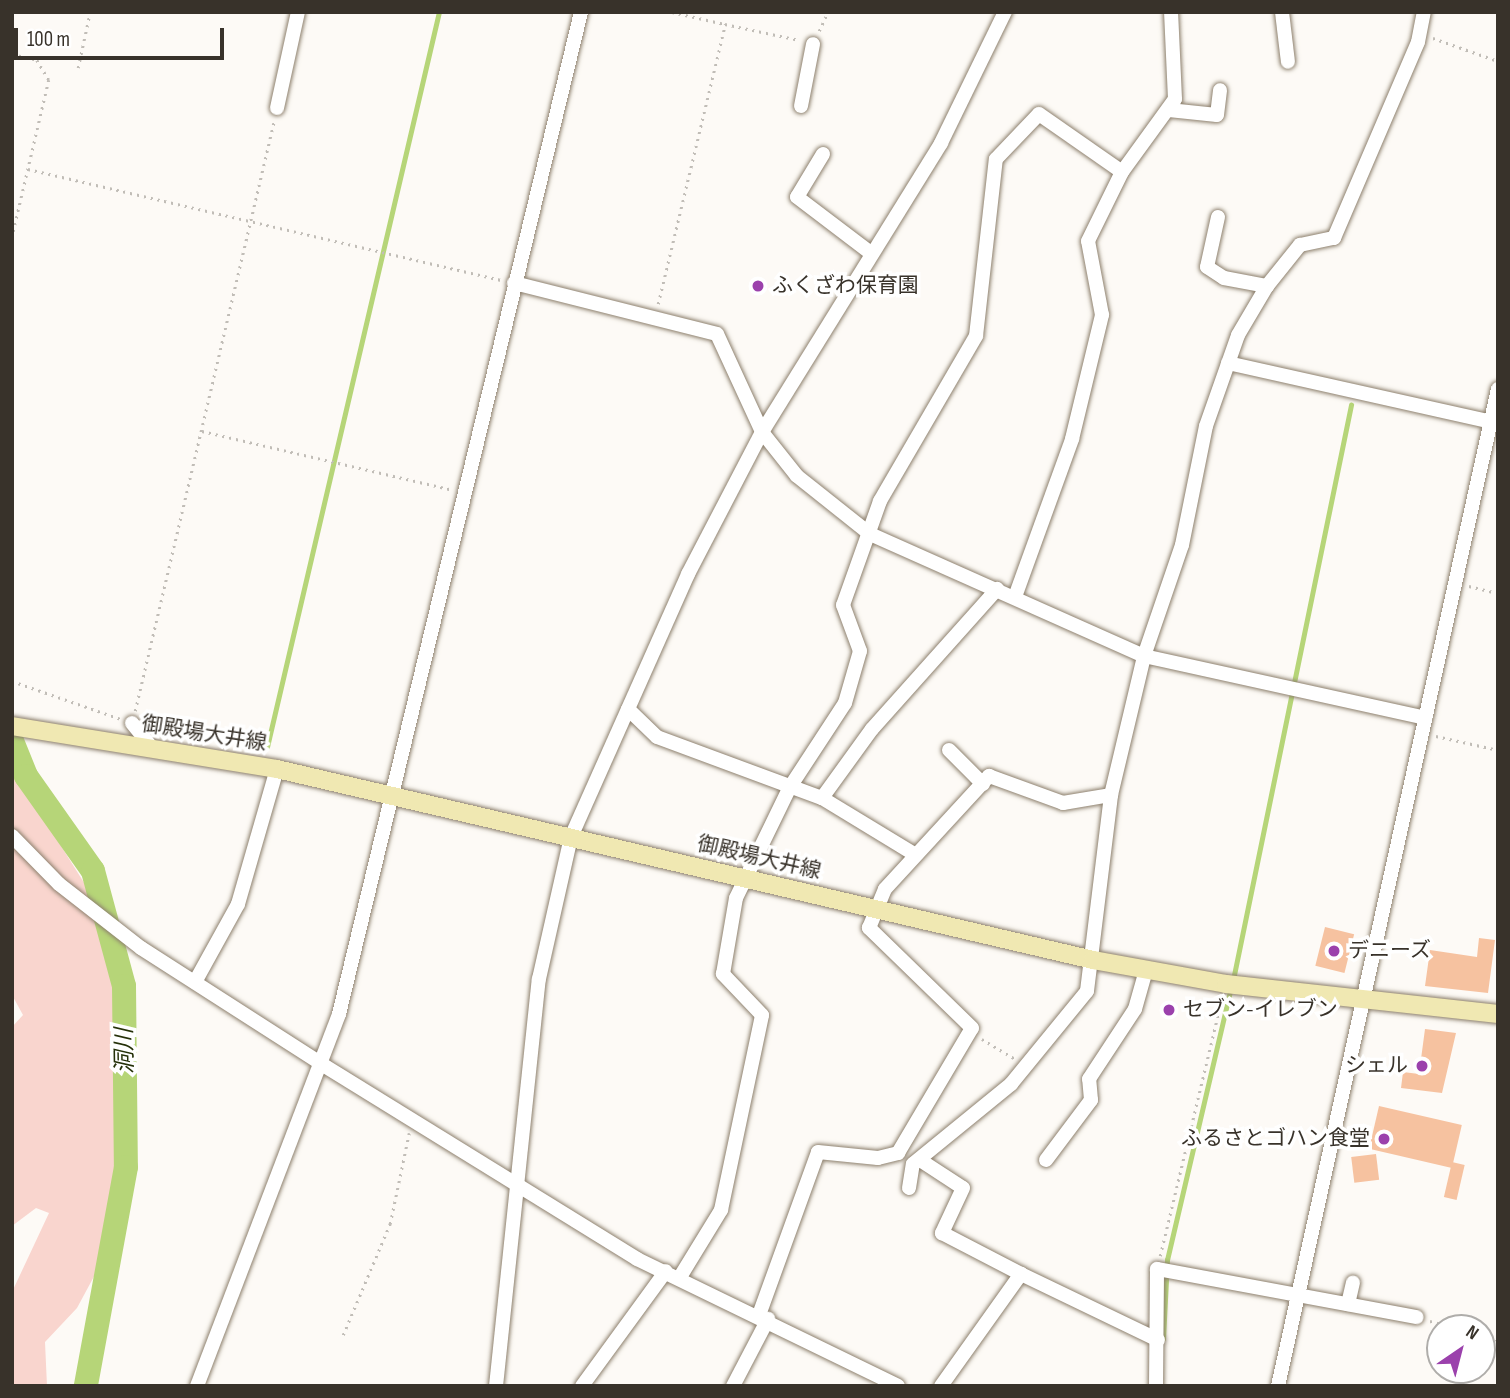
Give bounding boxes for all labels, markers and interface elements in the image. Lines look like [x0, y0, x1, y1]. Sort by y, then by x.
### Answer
scale bar [18, 14, 228, 58]
text: 100 m [27, 27, 70, 52]
place label: ふくざわ保育園 [772, 273, 919, 299]
marker: ふくざわ保育園 [750, 278, 766, 294]
street label: 御殿場大井線 [140, 712, 268, 756]
street label: 御殿場大井線 [695, 832, 823, 884]
place label: デニーズ [1348, 938, 1432, 964]
marker: デニーズ [1326, 943, 1342, 959]
place label: セブン-イレブン [1183, 997, 1338, 1023]
marker: セブン-イレブン [1161, 1002, 1177, 1018]
water label: 洞川 [111, 1028, 139, 1074]
place label: シェル [1345, 1053, 1408, 1079]
marker: シェル [1414, 1058, 1430, 1074]
place label: ふるさとゴハン食堂 [1181, 1126, 1370, 1152]
marker: ふるさとゴハン食堂 [1376, 1131, 1392, 1147]
north arrow [1426, 1314, 1496, 1384]
text: N [1461, 1321, 1483, 1345]

